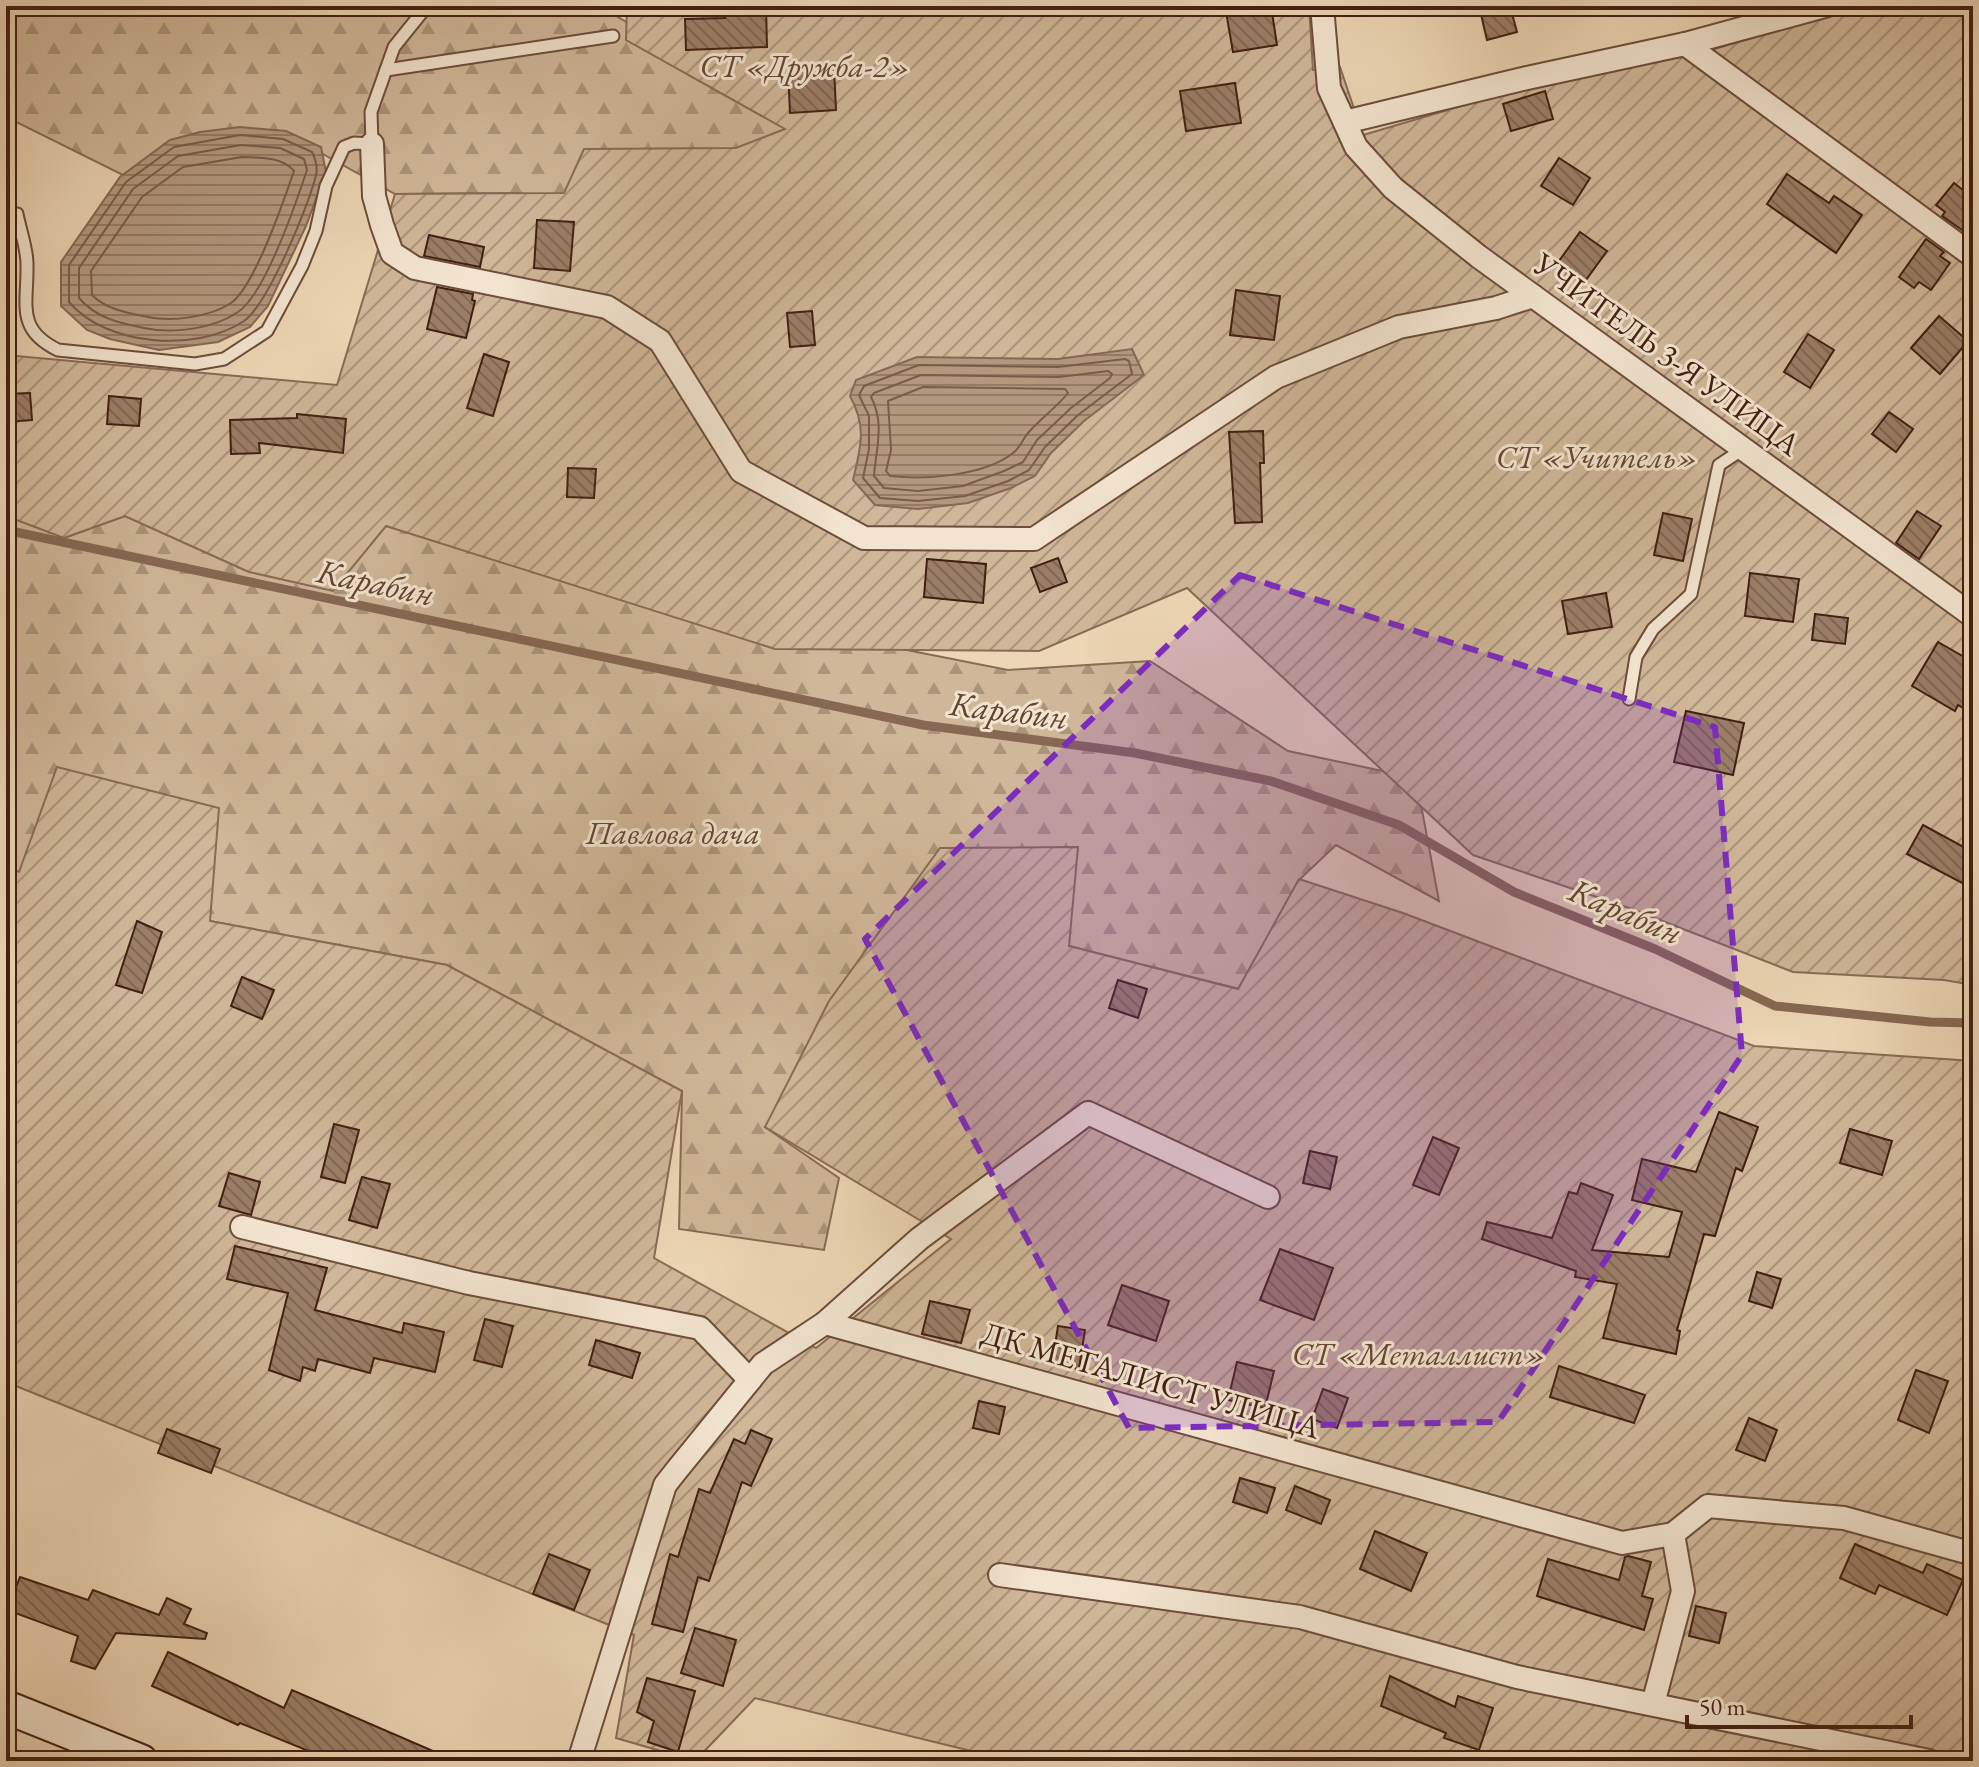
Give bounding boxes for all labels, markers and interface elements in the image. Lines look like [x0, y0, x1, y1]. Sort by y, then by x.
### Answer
park label: СТ «Дружба-2» [700, 45, 910, 87]
street label: УЧИТЕЛЬ 3-Я УЛИЦА [1524, 242, 1810, 466]
park label: СТ «Учитель» [1496, 436, 1698, 478]
water label: Карабин [312, 548, 439, 616]
water label: Карабин [946, 681, 1071, 739]
park label: Павлова дача [585, 812, 760, 854]
water label: Карабин [1562, 867, 1689, 954]
street label: ДК МЕТАЛИСТ УЛИЦА [977, 1312, 1326, 1449]
park label: СТ «Металлист» [1292, 1333, 1546, 1375]
scale bar [1687, 1679, 1911, 1729]
text: 50 m [1699, 1691, 1746, 1722]

